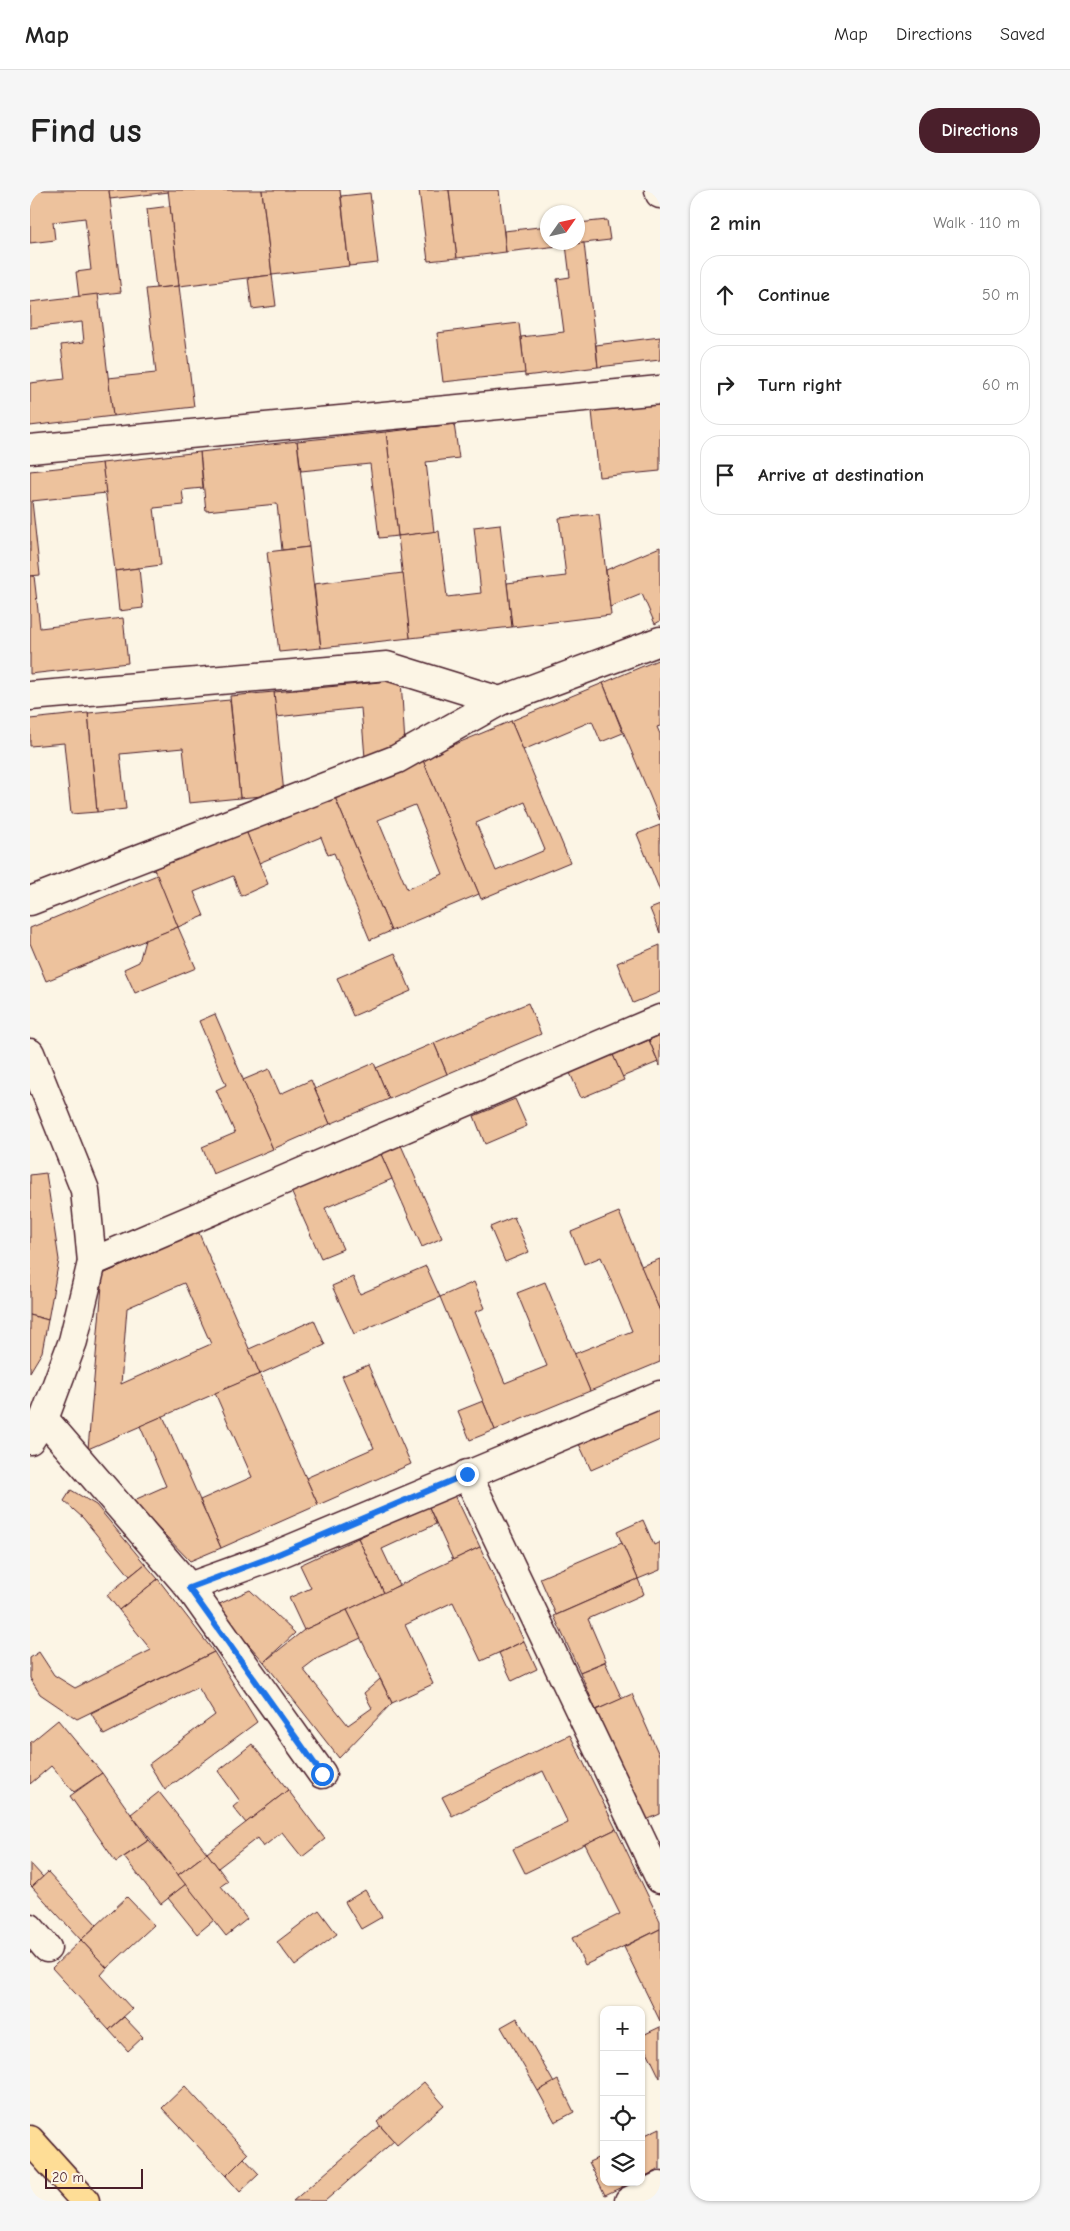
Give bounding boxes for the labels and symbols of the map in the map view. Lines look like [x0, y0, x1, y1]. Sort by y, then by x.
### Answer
north arrow [540, 205, 585, 250]
route end [456, 1463, 479, 1486]
route start [311, 1763, 334, 1786]
scale bar [45, 2166, 142, 2189]

